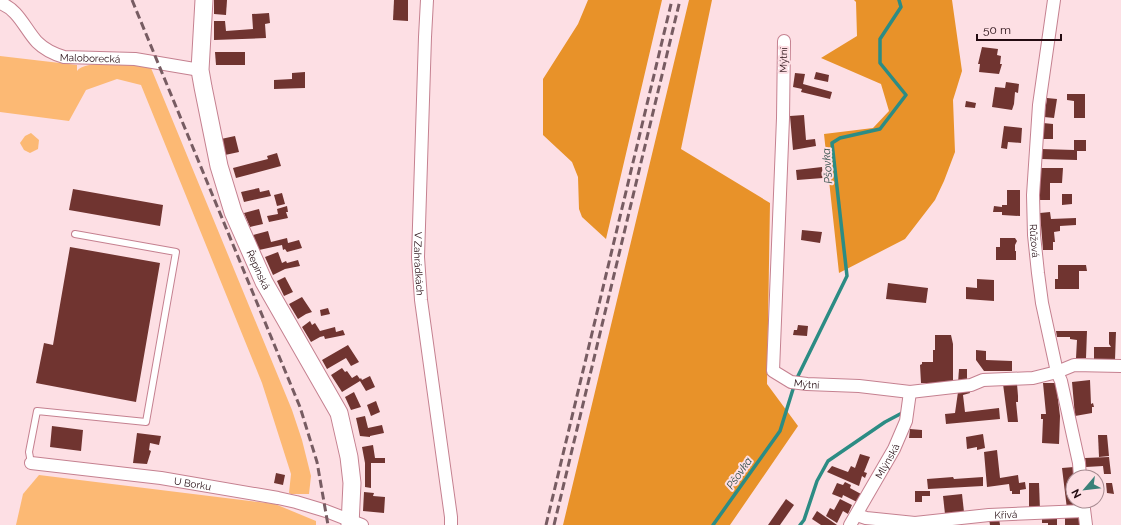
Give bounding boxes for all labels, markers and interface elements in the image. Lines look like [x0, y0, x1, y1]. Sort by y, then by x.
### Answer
scale bar [977, 16, 1061, 42]
text: 50 m [983, 23, 1011, 37]
street label: Mýtní [778, 46, 789, 73]
street label: Maloborecká [60, 52, 121, 65]
water label: Pšovka [820, 147, 835, 184]
street label: Růžová [1028, 224, 1041, 258]
street label: V Zahrádkách [412, 232, 426, 296]
street label: Řepínská [244, 248, 272, 291]
street label: Mýtní [793, 377, 820, 391]
street label: Mlýnská [873, 442, 902, 480]
water label: Pšovka [724, 455, 755, 492]
north arrow [1065, 469, 1105, 509]
street label: U Borku [173, 475, 212, 492]
text: N [1069, 487, 1084, 500]
street label: Křivá [994, 509, 1017, 521]

